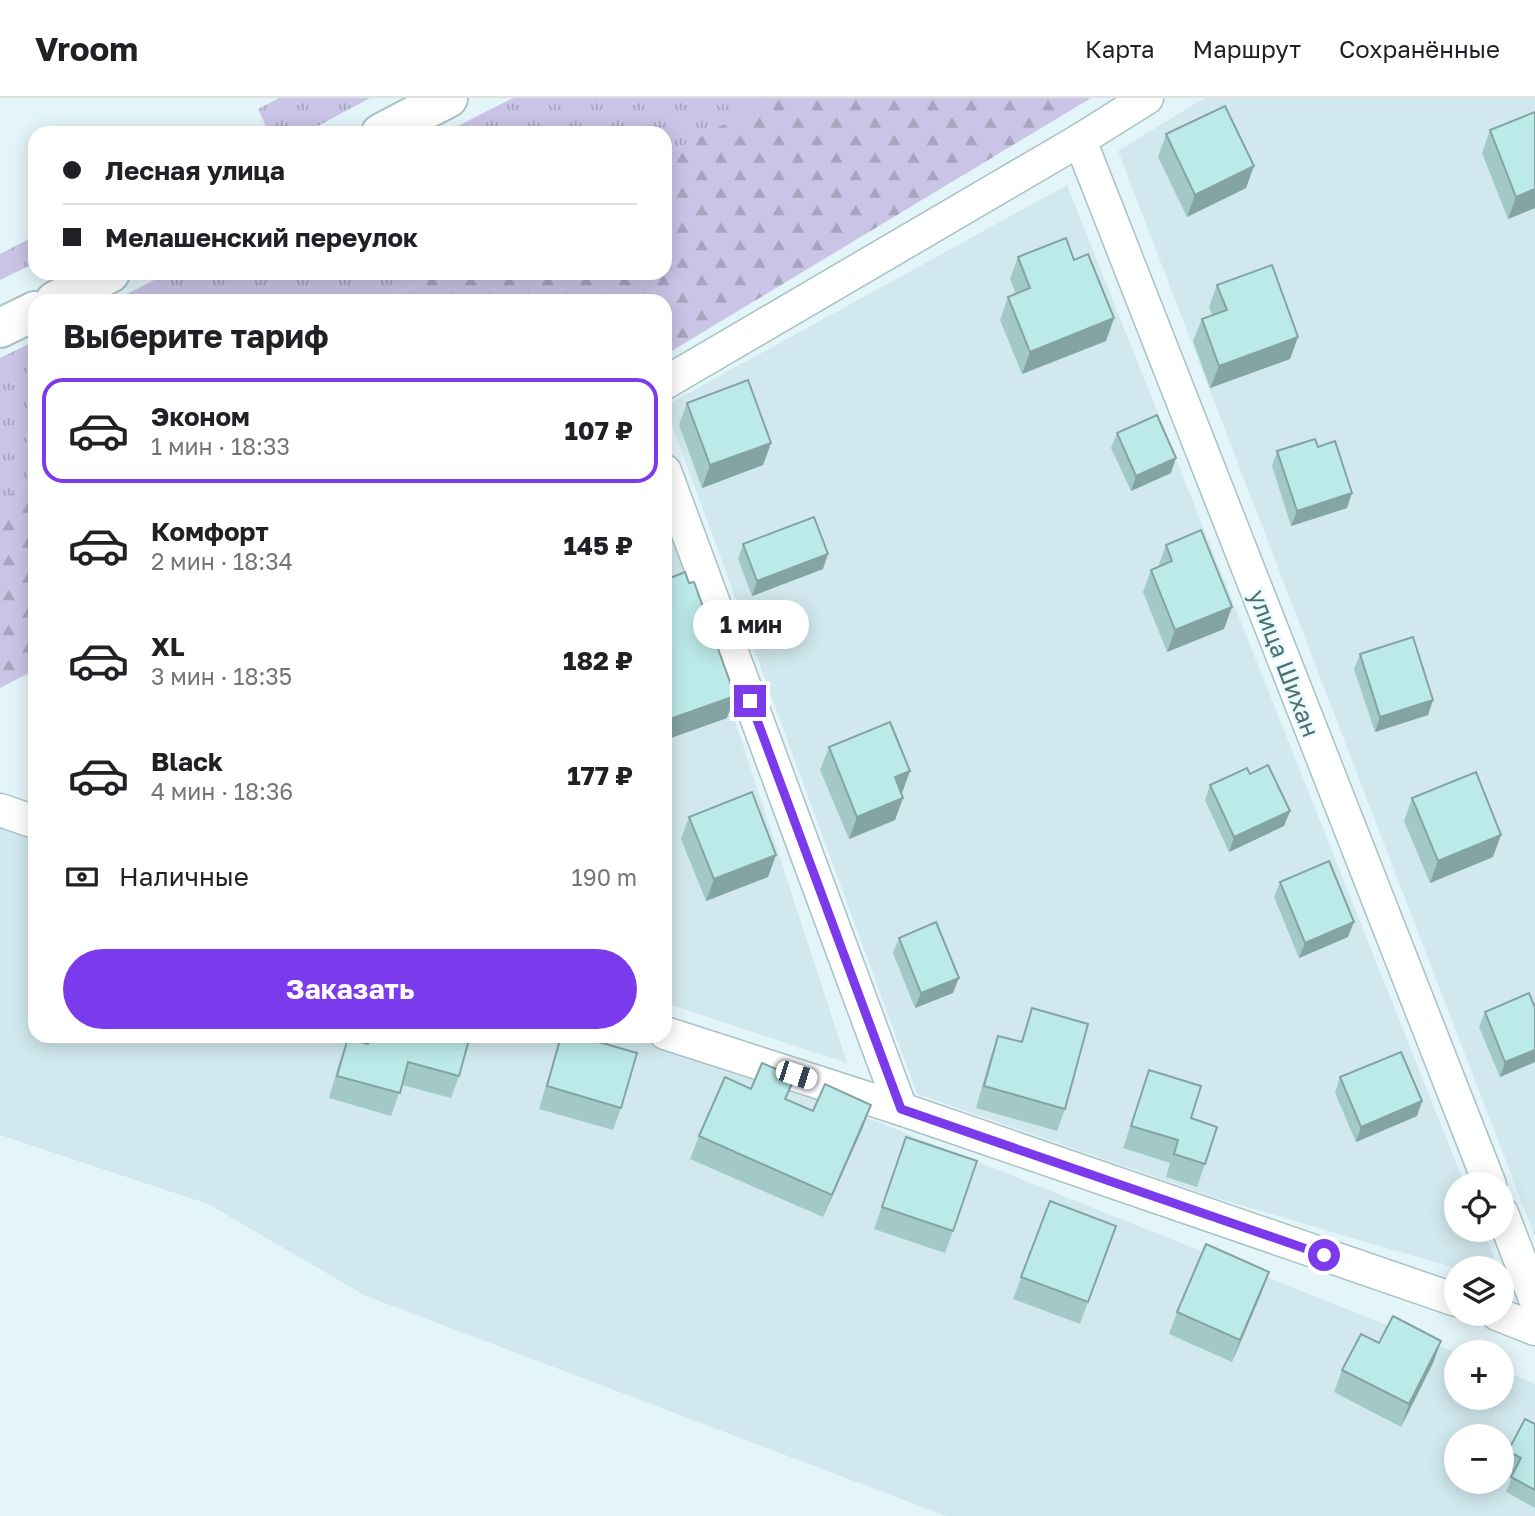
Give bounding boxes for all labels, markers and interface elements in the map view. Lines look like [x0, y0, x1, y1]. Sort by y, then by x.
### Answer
text: Vroom [35, 29, 138, 68]
text: Карта [1085, 34, 1155, 63]
text: Маршрут [1193, 34, 1301, 63]
text: Сохранённые [1339, 34, 1500, 63]
text: Лесная улица [105, 155, 285, 186]
text: Мелашенский переулок [105, 222, 418, 253]
text: Выберите тариф [63, 317, 329, 355]
icon: car [67, 399, 130, 462]
text: Эконом [151, 401, 250, 432]
text: 107 ₽ [564, 415, 633, 446]
text: 1 мин · 18:33 [151, 432, 290, 460]
icon: car [67, 514, 130, 577]
text: Комфорт [151, 516, 269, 547]
text: 145 ₽ [563, 530, 633, 561]
text: 2 мин · 18:34 [151, 547, 293, 575]
street label: улица Шихан [1244, 585, 1326, 741]
callout: 1 мин [692, 600, 808, 648]
text: 1 мин [720, 610, 782, 638]
icon: car [67, 629, 130, 692]
text: XL [151, 631, 185, 662]
text: 182 ₽ [563, 645, 633, 676]
text: 3 мин · 18:35 [151, 662, 292, 690]
route end [734, 685, 766, 717]
icon: car [67, 744, 130, 807]
text: Black [151, 746, 223, 777]
text: 177 ₽ [567, 760, 633, 791]
text: 4 мин · 18:36 [151, 777, 293, 805]
icon: cash [63, 858, 101, 896]
text: Наличные [119, 861, 249, 892]
text: 190 m [572, 863, 637, 891]
button: Заказать [63, 949, 637, 1029]
car [773, 1059, 820, 1091]
map controls [1444, 1172, 1514, 1494]
button: locate [1444, 1172, 1514, 1242]
route start [1308, 1239, 1340, 1271]
button: layers [1444, 1256, 1514, 1326]
button: + [1444, 1340, 1514, 1410]
button: − [1444, 1424, 1514, 1494]

